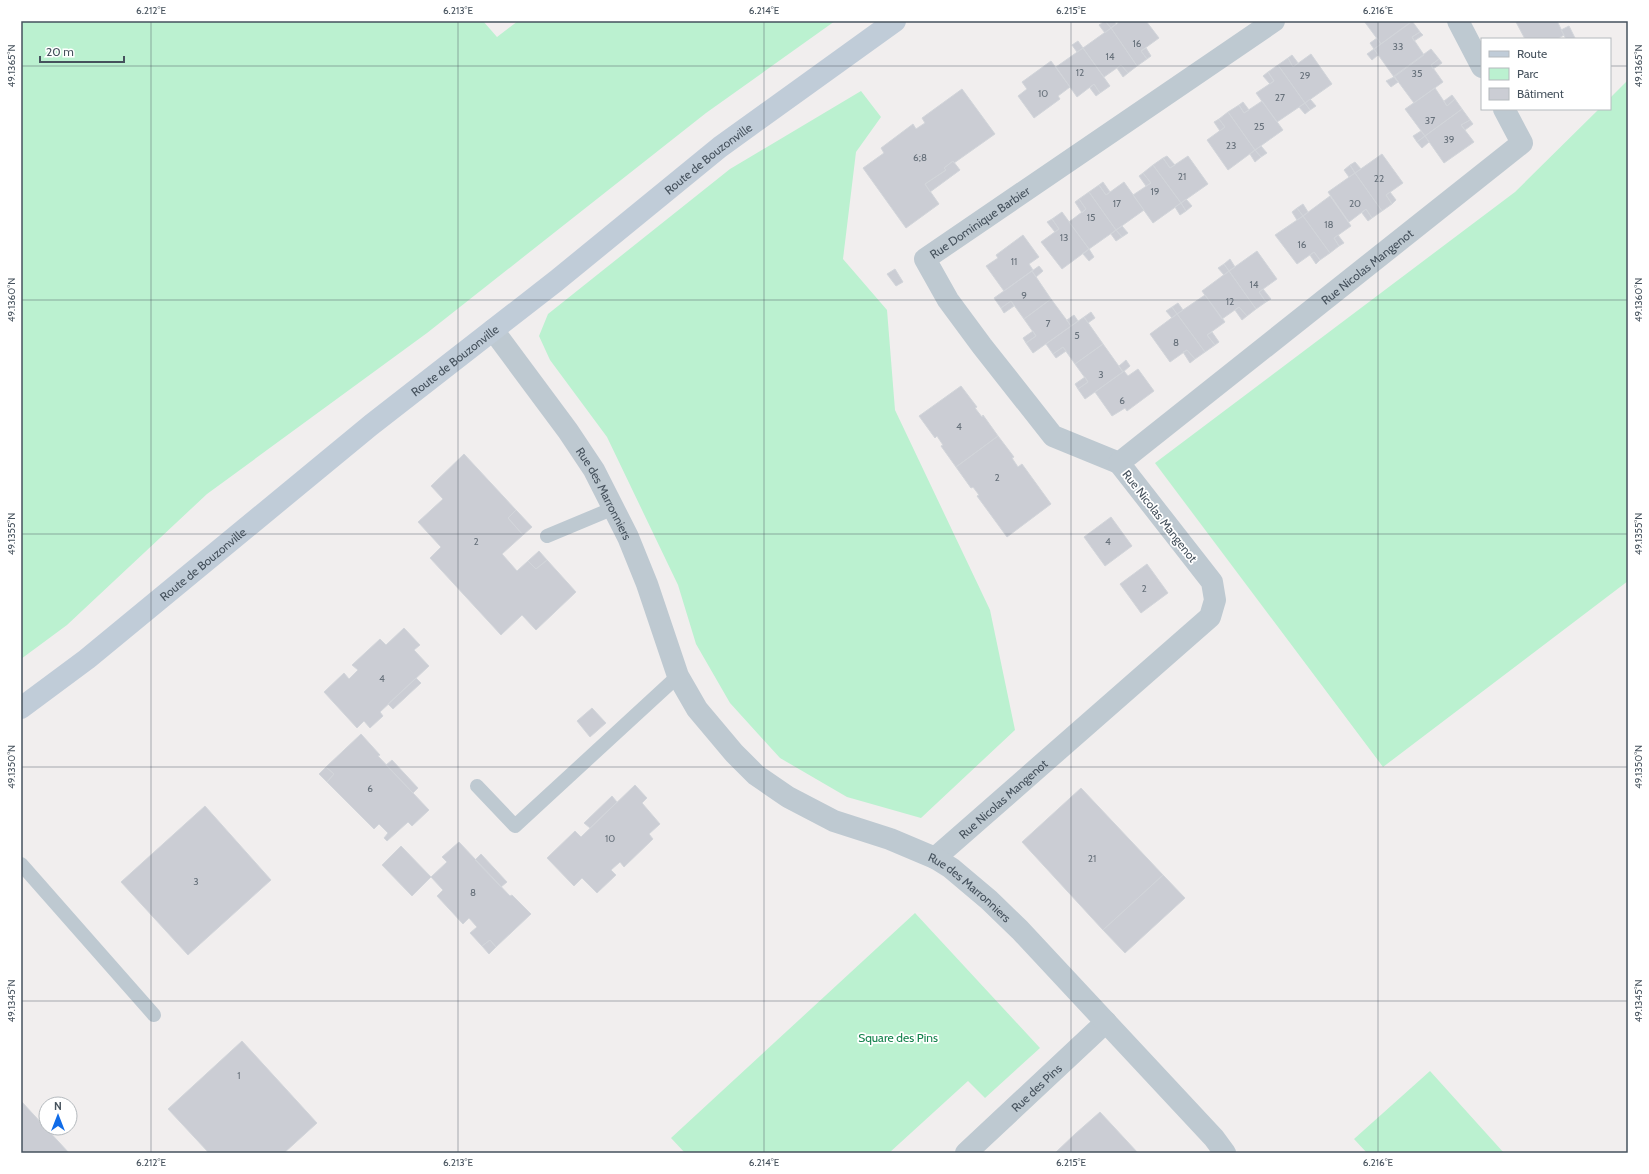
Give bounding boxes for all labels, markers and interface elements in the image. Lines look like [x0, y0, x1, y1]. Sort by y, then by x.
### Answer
text: 6.212°E [136, 4, 166, 17]
text: 6.213°E [443, 4, 474, 17]
text: 6.214°E [749, 4, 780, 17]
text: 6.215°E [1056, 4, 1087, 17]
text: 6.216°E [1363, 4, 1394, 17]
house number: 16 [1133, 37, 1142, 50]
scale bar [40, 38, 124, 64]
legend [1481, 38, 1611, 110]
house number: 33 [1393, 40, 1403, 53]
text: 20 m [46, 44, 74, 59]
text: 49.1365°N [5, 45, 18, 87]
text: 49.1365°N [1632, 45, 1645, 87]
text: Route [1517, 46, 1547, 61]
house number: 14 [1105, 50, 1115, 63]
house number: 12 [1076, 66, 1084, 79]
text: Parc [1517, 66, 1539, 81]
house number: 35 [1412, 67, 1422, 80]
house number: 29 [1300, 69, 1311, 82]
text: Bâtiment [1517, 86, 1564, 101]
house number: 10 [1038, 87, 1048, 100]
house number: 27 [1275, 91, 1285, 104]
house number: 37 [1425, 114, 1435, 127]
street label: Route de Bouzonville [661, 119, 755, 197]
house number: 25 [1254, 120, 1264, 133]
house number: 39 [1443, 133, 1455, 146]
house number: 23 [1226, 139, 1236, 152]
house number: 6;8 [913, 151, 927, 164]
house number: 21 [1178, 170, 1186, 183]
house number: 22 [1374, 172, 1384, 185]
street label: Rue Dominique Barbier [927, 182, 1032, 261]
house number: 19 [1151, 185, 1160, 198]
house number: 17 [1113, 197, 1121, 210]
house number: 20 [1349, 197, 1361, 210]
house number: 15 [1087, 211, 1095, 224]
house number: 18 [1324, 218, 1334, 231]
street label: Rue Nicolas Mangenot [1318, 225, 1416, 307]
house number: 13 [1060, 231, 1068, 244]
house number: 16 [1298, 238, 1307, 251]
house number: 11 [1011, 255, 1017, 268]
text: 49.1360°N [5, 278, 18, 322]
house number: 14 [1249, 278, 1259, 291]
text: 49.1360°N [1632, 278, 1645, 322]
house number: 9 [1021, 289, 1027, 302]
house number: 12 [1226, 295, 1234, 308]
house number: 7 [1045, 317, 1051, 330]
street label: Route de Bouzonville [408, 321, 501, 399]
house number: 5 [1074, 329, 1080, 342]
house number: 8 [1173, 336, 1179, 349]
house number: 3 [1098, 368, 1104, 381]
house number: 6 [1119, 394, 1125, 407]
house number: 4 [956, 420, 962, 433]
street label: Rue des Marronniers [573, 444, 636, 542]
street label: Rue Nicolas Mangenot [1119, 467, 1201, 565]
house number: 2 [994, 471, 1000, 484]
text: 49.1355°N [5, 513, 18, 555]
text: 49.1355°N [1632, 513, 1645, 555]
street label: Route de Bouzonville [156, 524, 249, 604]
house number: 2 [473, 535, 479, 548]
house number: 4 [1105, 535, 1111, 548]
house number: 2 [1141, 582, 1147, 595]
house number: 4 [379, 672, 385, 685]
text: 49.1350°N [5, 745, 18, 789]
text: 49.1350°N [1632, 745, 1645, 789]
street label: Rue Nicolas Mangenot [955, 756, 1050, 842]
house number: 6 [367, 782, 373, 795]
house number: 10 [605, 832, 615, 845]
street label: Rue des Marronniers [926, 849, 1015, 925]
house number: 21 [1088, 852, 1096, 865]
house number: 3 [193, 875, 199, 888]
house number: 8 [470, 886, 476, 899]
text: 49.1345°N [5, 980, 18, 1023]
text: 49.1345°N [1632, 980, 1645, 1023]
park label: Square des Pins [858, 1030, 938, 1045]
street label: Rue des Pins [1008, 1060, 1065, 1115]
house number: 1 [237, 1069, 241, 1082]
north arrow [38, 1096, 78, 1136]
text: N [54, 1099, 62, 1113]
text: 6.212°E [136, 1156, 166, 1169]
text: 6.213°E [443, 1156, 474, 1169]
text: 6.214°E [749, 1156, 780, 1169]
text: 6.215°E [1056, 1156, 1087, 1169]
text: 6.216°E [1363, 1156, 1394, 1169]

